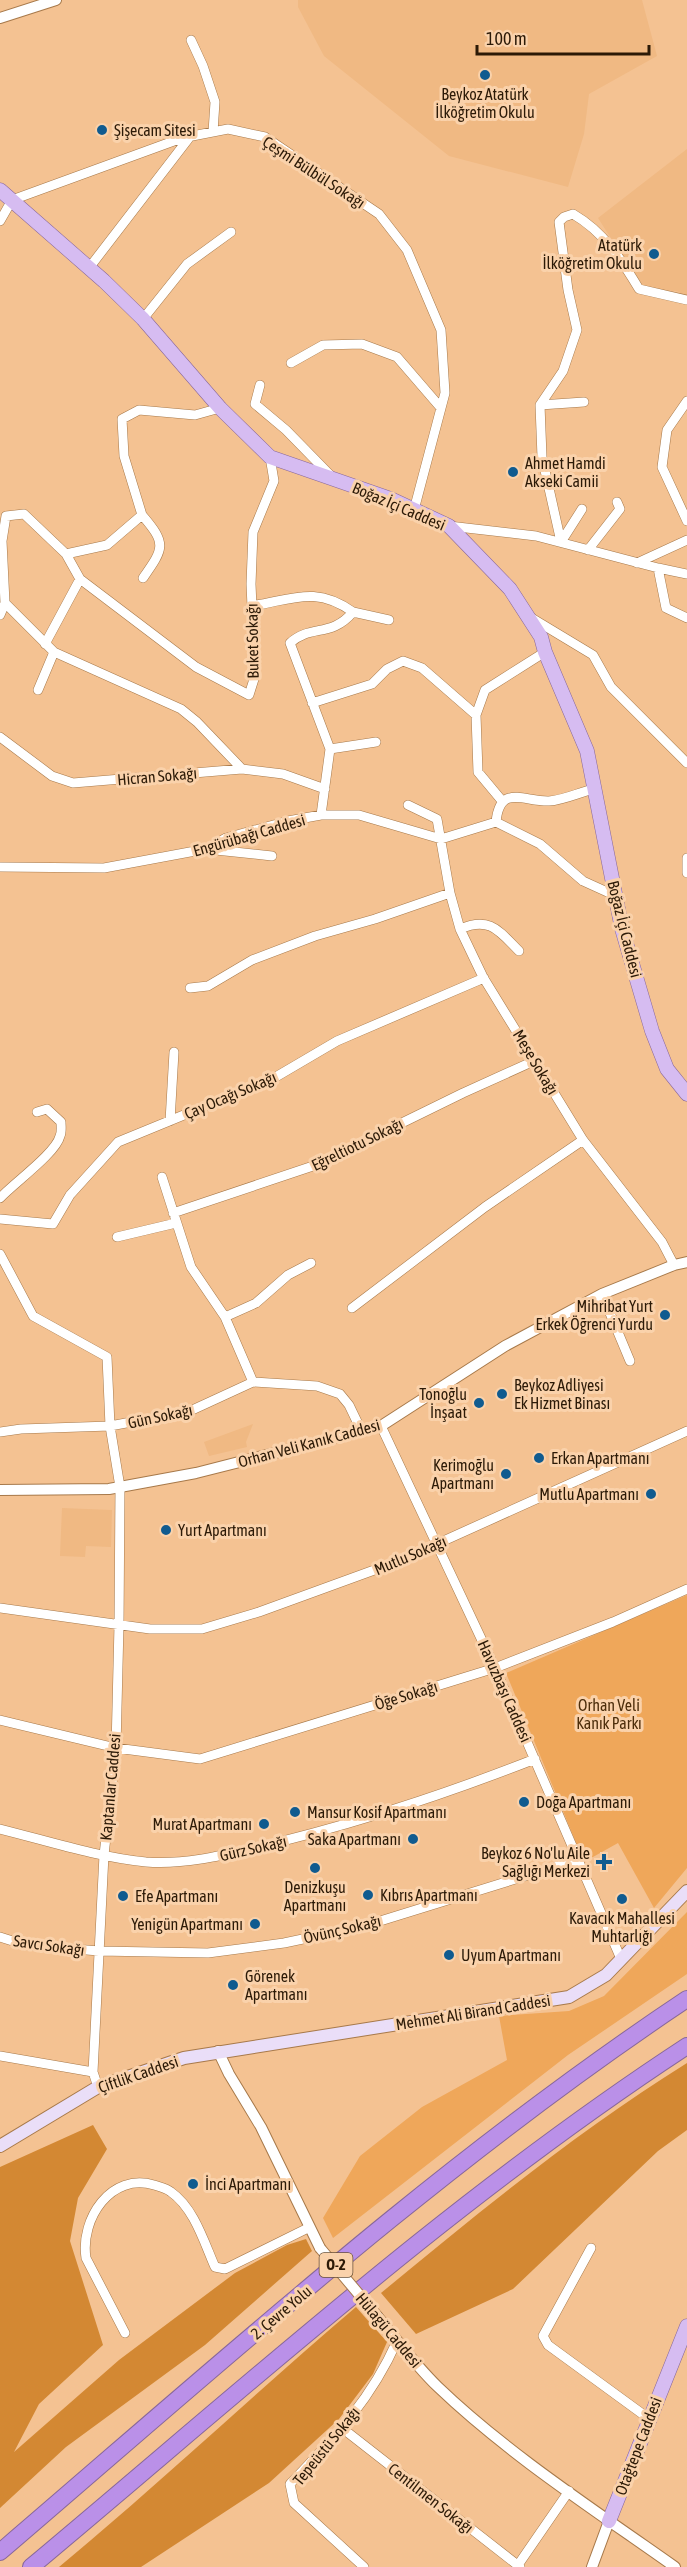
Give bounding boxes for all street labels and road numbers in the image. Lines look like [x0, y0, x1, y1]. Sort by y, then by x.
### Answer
street label: Çeşmi Bülbül Sokağı [259, 132, 368, 213]
street label: Boğaz İçi Caddesi [349, 478, 448, 535]
street label: Buket Sokağı [242, 603, 263, 679]
street label: Hicran Sokağı [116, 764, 198, 789]
street label: Engürübağı Caddesi [191, 810, 307, 861]
street label: Boğaz İçi Caddesi [603, 879, 646, 980]
street label: Meşe Sokağı [509, 1026, 562, 1098]
street label: Çay Ocağı Sokağı [181, 1068, 279, 1123]
street label: Eğreltiotu Sokağı [308, 1114, 406, 1175]
street label: Gün Sokağı [126, 1400, 194, 1433]
street label: Orhan Veli Kanık Caddesi [236, 1415, 382, 1471]
street label: Mutlu Sokağı [371, 1532, 449, 1579]
street label: Havuzbaşı Caddesi [474, 1637, 536, 1745]
street label: Öḡe Sokağı [372, 1677, 440, 1714]
street label: Kaptanlar Caddesi [96, 1733, 125, 1841]
street label: Gürz Sokağı [218, 1832, 288, 1865]
street label: Övünç Sokağı [302, 1911, 383, 1948]
street label: Savcı Sokağı [12, 1931, 86, 1960]
street label: Mehmet Ali Birand Caddesi [394, 1991, 552, 2033]
street label: Çiftlik Caddesi [96, 2052, 181, 2097]
road number: O-2 [320, 2253, 352, 2277]
street label: 2. Çevre Yolu [247, 2282, 315, 2343]
street label: Hülagü Caddesi [352, 2289, 425, 2372]
street label: Otağtepe Caddesi [611, 2394, 666, 2498]
street label: Tepeüstü Sokağı [289, 2403, 364, 2489]
street label: Centilmen Sokağı [384, 2459, 477, 2538]

